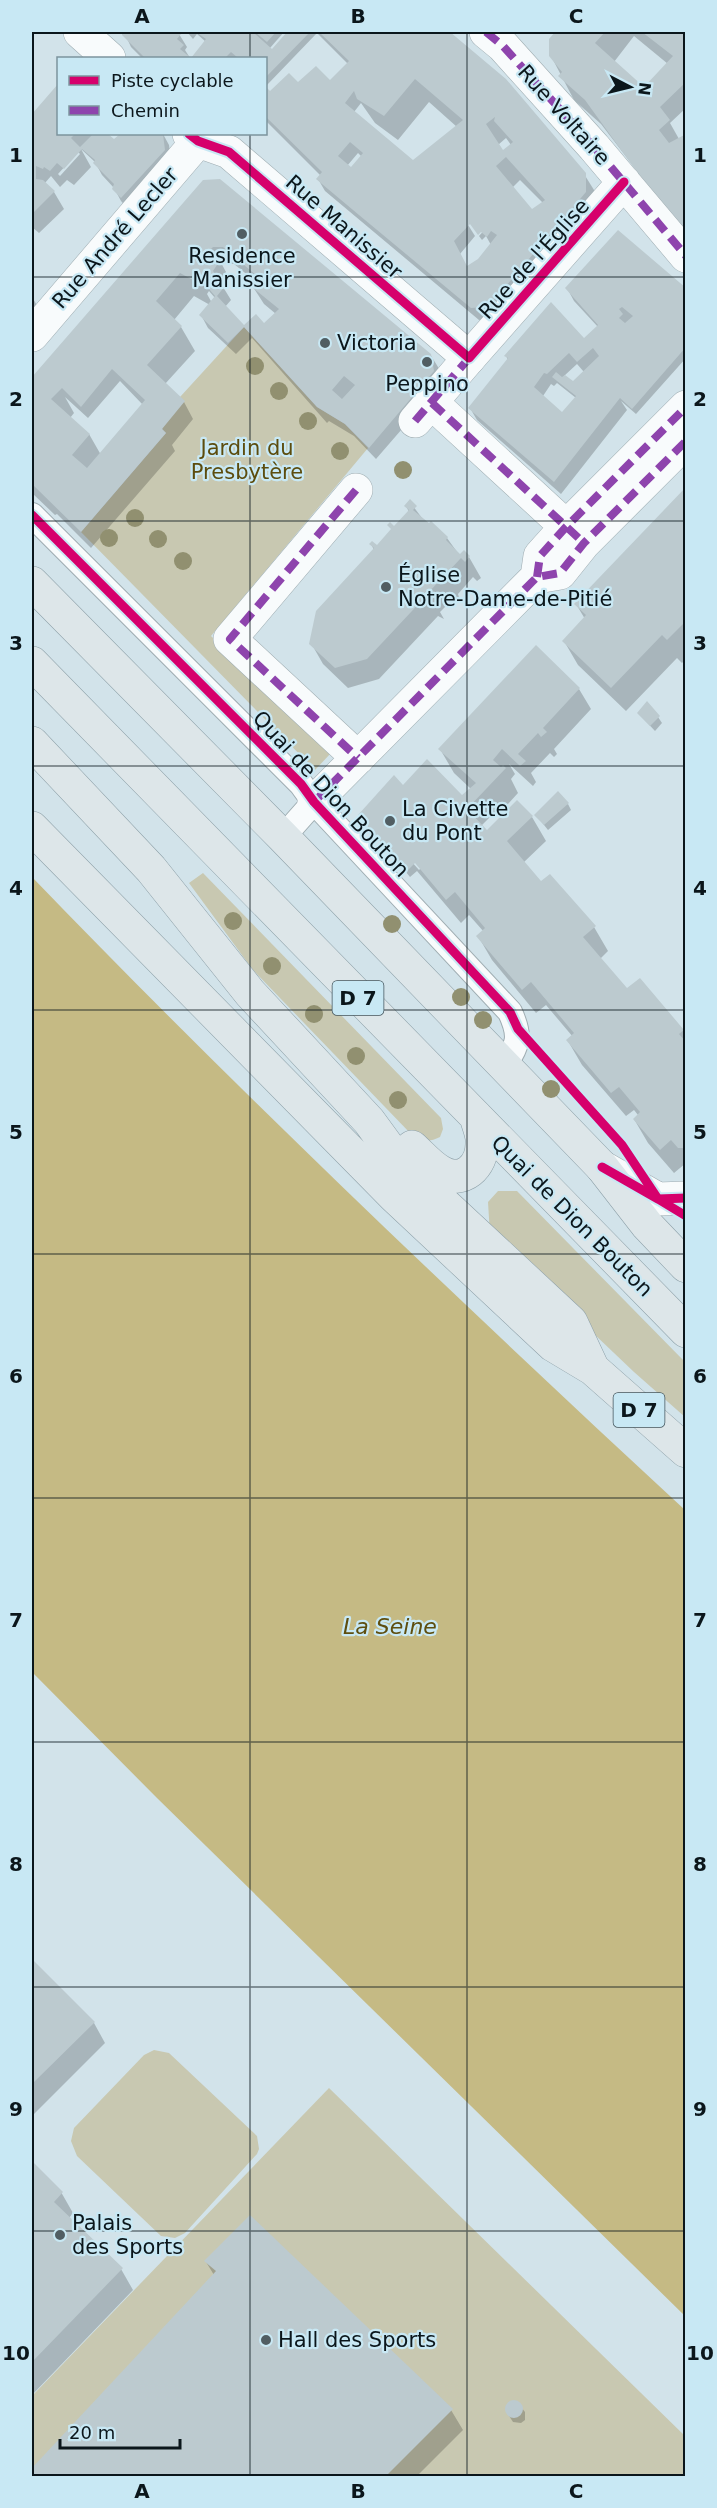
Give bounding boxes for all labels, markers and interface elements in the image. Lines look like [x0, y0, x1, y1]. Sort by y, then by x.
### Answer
text: A [134, 4, 150, 28]
text: B [350, 4, 366, 28]
text: C [569, 4, 583, 28]
legend [57, 57, 267, 135]
north arrow [600, 57, 660, 117]
street label: Rue Voltaire [513, 60, 615, 170]
text: Piste cyclable [111, 70, 234, 91]
text: N [634, 81, 655, 97]
text: Chemin [111, 100, 180, 121]
text: 1 [9, 143, 23, 167]
text: 1 [693, 143, 707, 167]
street label: Rue André Lecler [47, 162, 183, 313]
street label: Rue Manissier [281, 170, 407, 284]
street label: Rue de l'Église [473, 193, 594, 324]
marker: Residence Manissier [235, 227, 249, 241]
place label: Residence Manissier [188, 244, 296, 292]
place label: Victoria [337, 331, 417, 355]
marker: Victoria [318, 336, 332, 350]
marker: Peppino [420, 355, 434, 369]
place label: Peppino [385, 372, 469, 396]
text: 2 [9, 387, 23, 411]
text: 2 [693, 387, 707, 411]
park label: Jardin du Presbytère [191, 436, 303, 484]
place label: Église Notre-Dame-de-Pitié [398, 562, 612, 611]
marker: Église Notre-Dame-de-Pitié [379, 580, 393, 594]
text: 3 [9, 631, 23, 655]
text: 3 [693, 631, 707, 655]
street label: Quai de Dion Bouton [248, 706, 414, 882]
place label: La Civette du Pont [402, 797, 508, 845]
marker: La Civette du Pont [383, 814, 397, 828]
text: 4 [9, 876, 23, 900]
text: 4 [693, 876, 707, 900]
road number: D 7 [332, 981, 384, 1015]
text: 5 [9, 1120, 23, 1144]
text: 5 [693, 1120, 707, 1144]
street label: Quai de Dion Bouton [486, 1130, 658, 1302]
text: 6 [9, 1364, 23, 1388]
text: 6 [693, 1364, 707, 1388]
road number: D 7 [614, 1393, 664, 1427]
text: 7 [9, 1608, 23, 1632]
text: 7 [693, 1608, 707, 1632]
water label: La Seine [343, 1614, 437, 1639]
text: 8 [9, 1852, 23, 1876]
text: 8 [693, 1852, 707, 1876]
text: 9 [9, 2097, 23, 2121]
text: 9 [693, 2097, 707, 2121]
place label: Palais des Sports [72, 2211, 183, 2259]
marker: Palais des Sports [53, 2228, 67, 2242]
place label: Hall des Sports [278, 2328, 436, 2352]
marker: Hall des Sports [259, 2333, 273, 2347]
text: 10 [2, 2341, 30, 2365]
text: 10 [686, 2341, 714, 2365]
scale bar [60, 2412, 180, 2450]
text: 20 m [69, 2422, 115, 2443]
text: A [134, 2479, 150, 2503]
text: B [350, 2479, 366, 2503]
text: C [569, 2479, 583, 2503]

